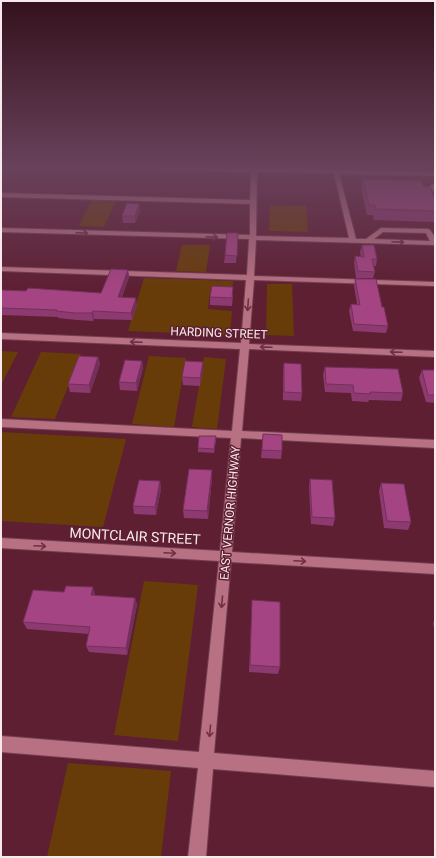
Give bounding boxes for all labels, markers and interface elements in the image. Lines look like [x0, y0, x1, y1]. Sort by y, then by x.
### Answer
one-way arrow [75, 229, 88, 237]
one-way arrow [205, 233, 218, 240]
one-way arrow [391, 238, 404, 246]
one-way arrow [244, 298, 252, 311]
street label: HARDING STREET [170, 324, 268, 342]
one-way arrow [130, 338, 143, 345]
one-way arrow [260, 343, 273, 351]
one-way arrow [390, 349, 403, 356]
street label: EAST VERNOR HIGHWAY [217, 445, 243, 580]
street label: MONTCLAIR STREET [69, 525, 202, 547]
one-way arrow [33, 542, 46, 549]
one-way arrow [163, 549, 176, 557]
one-way arrow [293, 557, 306, 564]
one-way arrow [218, 595, 225, 608]
one-way arrow [206, 724, 213, 737]

